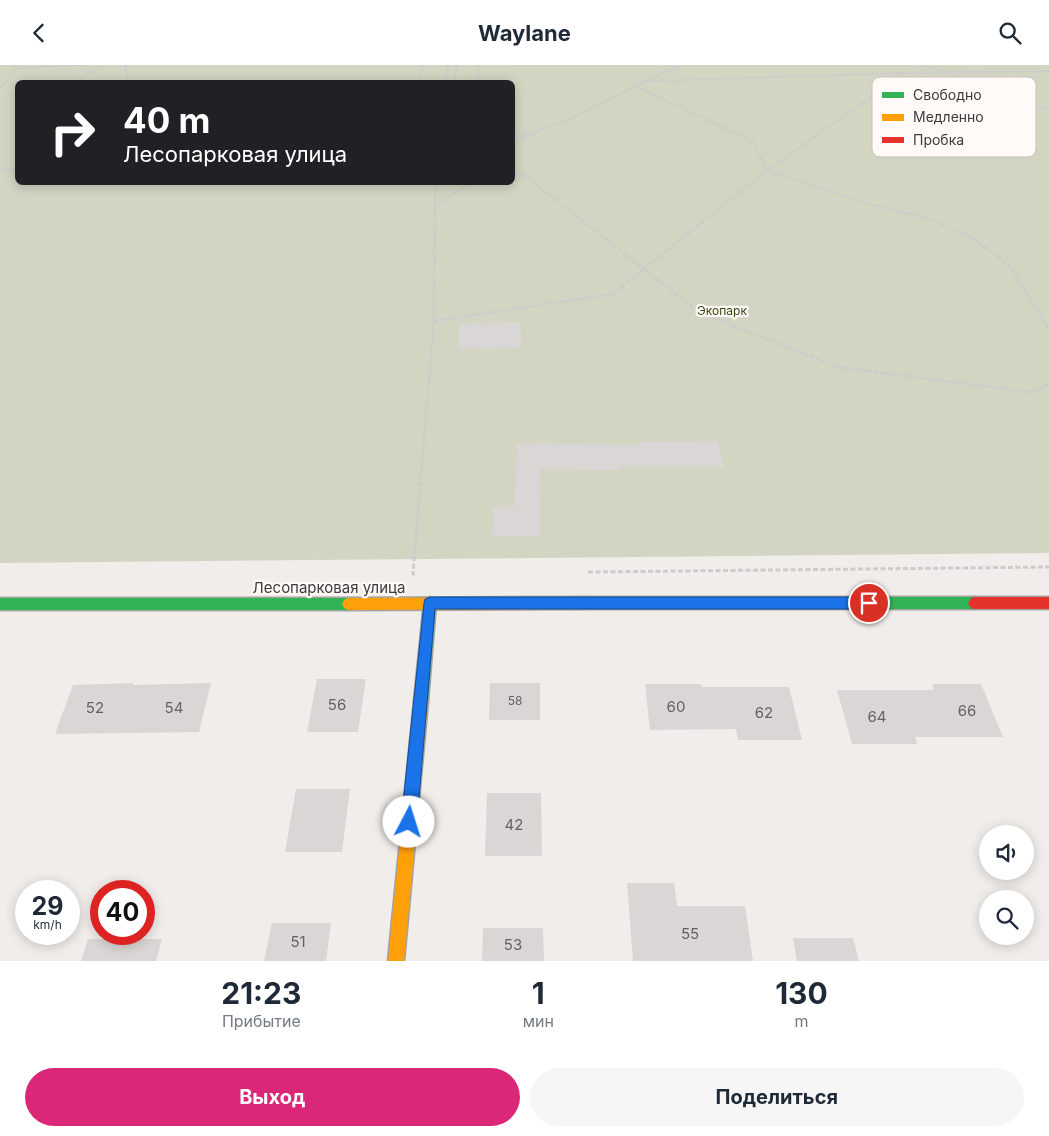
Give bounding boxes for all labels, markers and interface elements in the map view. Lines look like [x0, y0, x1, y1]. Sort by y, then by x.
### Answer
icon: back [25, 19, 53, 47]
icon: search [996, 19, 1024, 47]
text: Waylane [478, 20, 571, 46]
legend [872, 77, 1036, 157]
text: Свободно [913, 86, 982, 103]
text: 40 m [123, 99, 211, 141]
icon: right [40, 100, 105, 165]
text: Медленно [913, 108, 984, 125]
text: Пробка [913, 131, 964, 148]
text: Лесопарковая улица [123, 141, 347, 167]
park label: Экопарк [697, 303, 747, 318]
street label: Лесопарковая улица [253, 578, 405, 597]
pin [848, 582, 890, 624]
icon: arrive [855, 589, 883, 617]
house number: 58 [508, 693, 522, 708]
house number: 56 [328, 695, 346, 714]
house number: 60 [667, 697, 685, 716]
house number: 52 [86, 698, 104, 717]
house number: 54 [165, 698, 183, 717]
house number: 66 [958, 701, 976, 720]
house number: 62 [755, 703, 773, 722]
house number: 64 [868, 707, 887, 726]
position arrow [382, 795, 434, 847]
house number: 42 [505, 815, 523, 834]
map controls [979, 825, 1034, 945]
button: sound [979, 825, 1034, 880]
speed limit sign: 40 [90, 880, 155, 945]
button: search [979, 890, 1034, 945]
text: 29 [32, 891, 63, 921]
text: km/h [33, 917, 62, 932]
house number: 55 [681, 924, 699, 943]
house number: 51 [290, 932, 306, 951]
house number: 53 [504, 935, 522, 954]
text: 21:23 [221, 975, 301, 1011]
text: 1 [532, 975, 545, 1011]
text: 130 [775, 975, 828, 1011]
text: Прибытие [222, 1011, 301, 1031]
text: мин [523, 1011, 554, 1031]
text: m [794, 1011, 808, 1031]
button: Выход [25, 1068, 520, 1126]
button: Поделиться [530, 1068, 1024, 1126]

